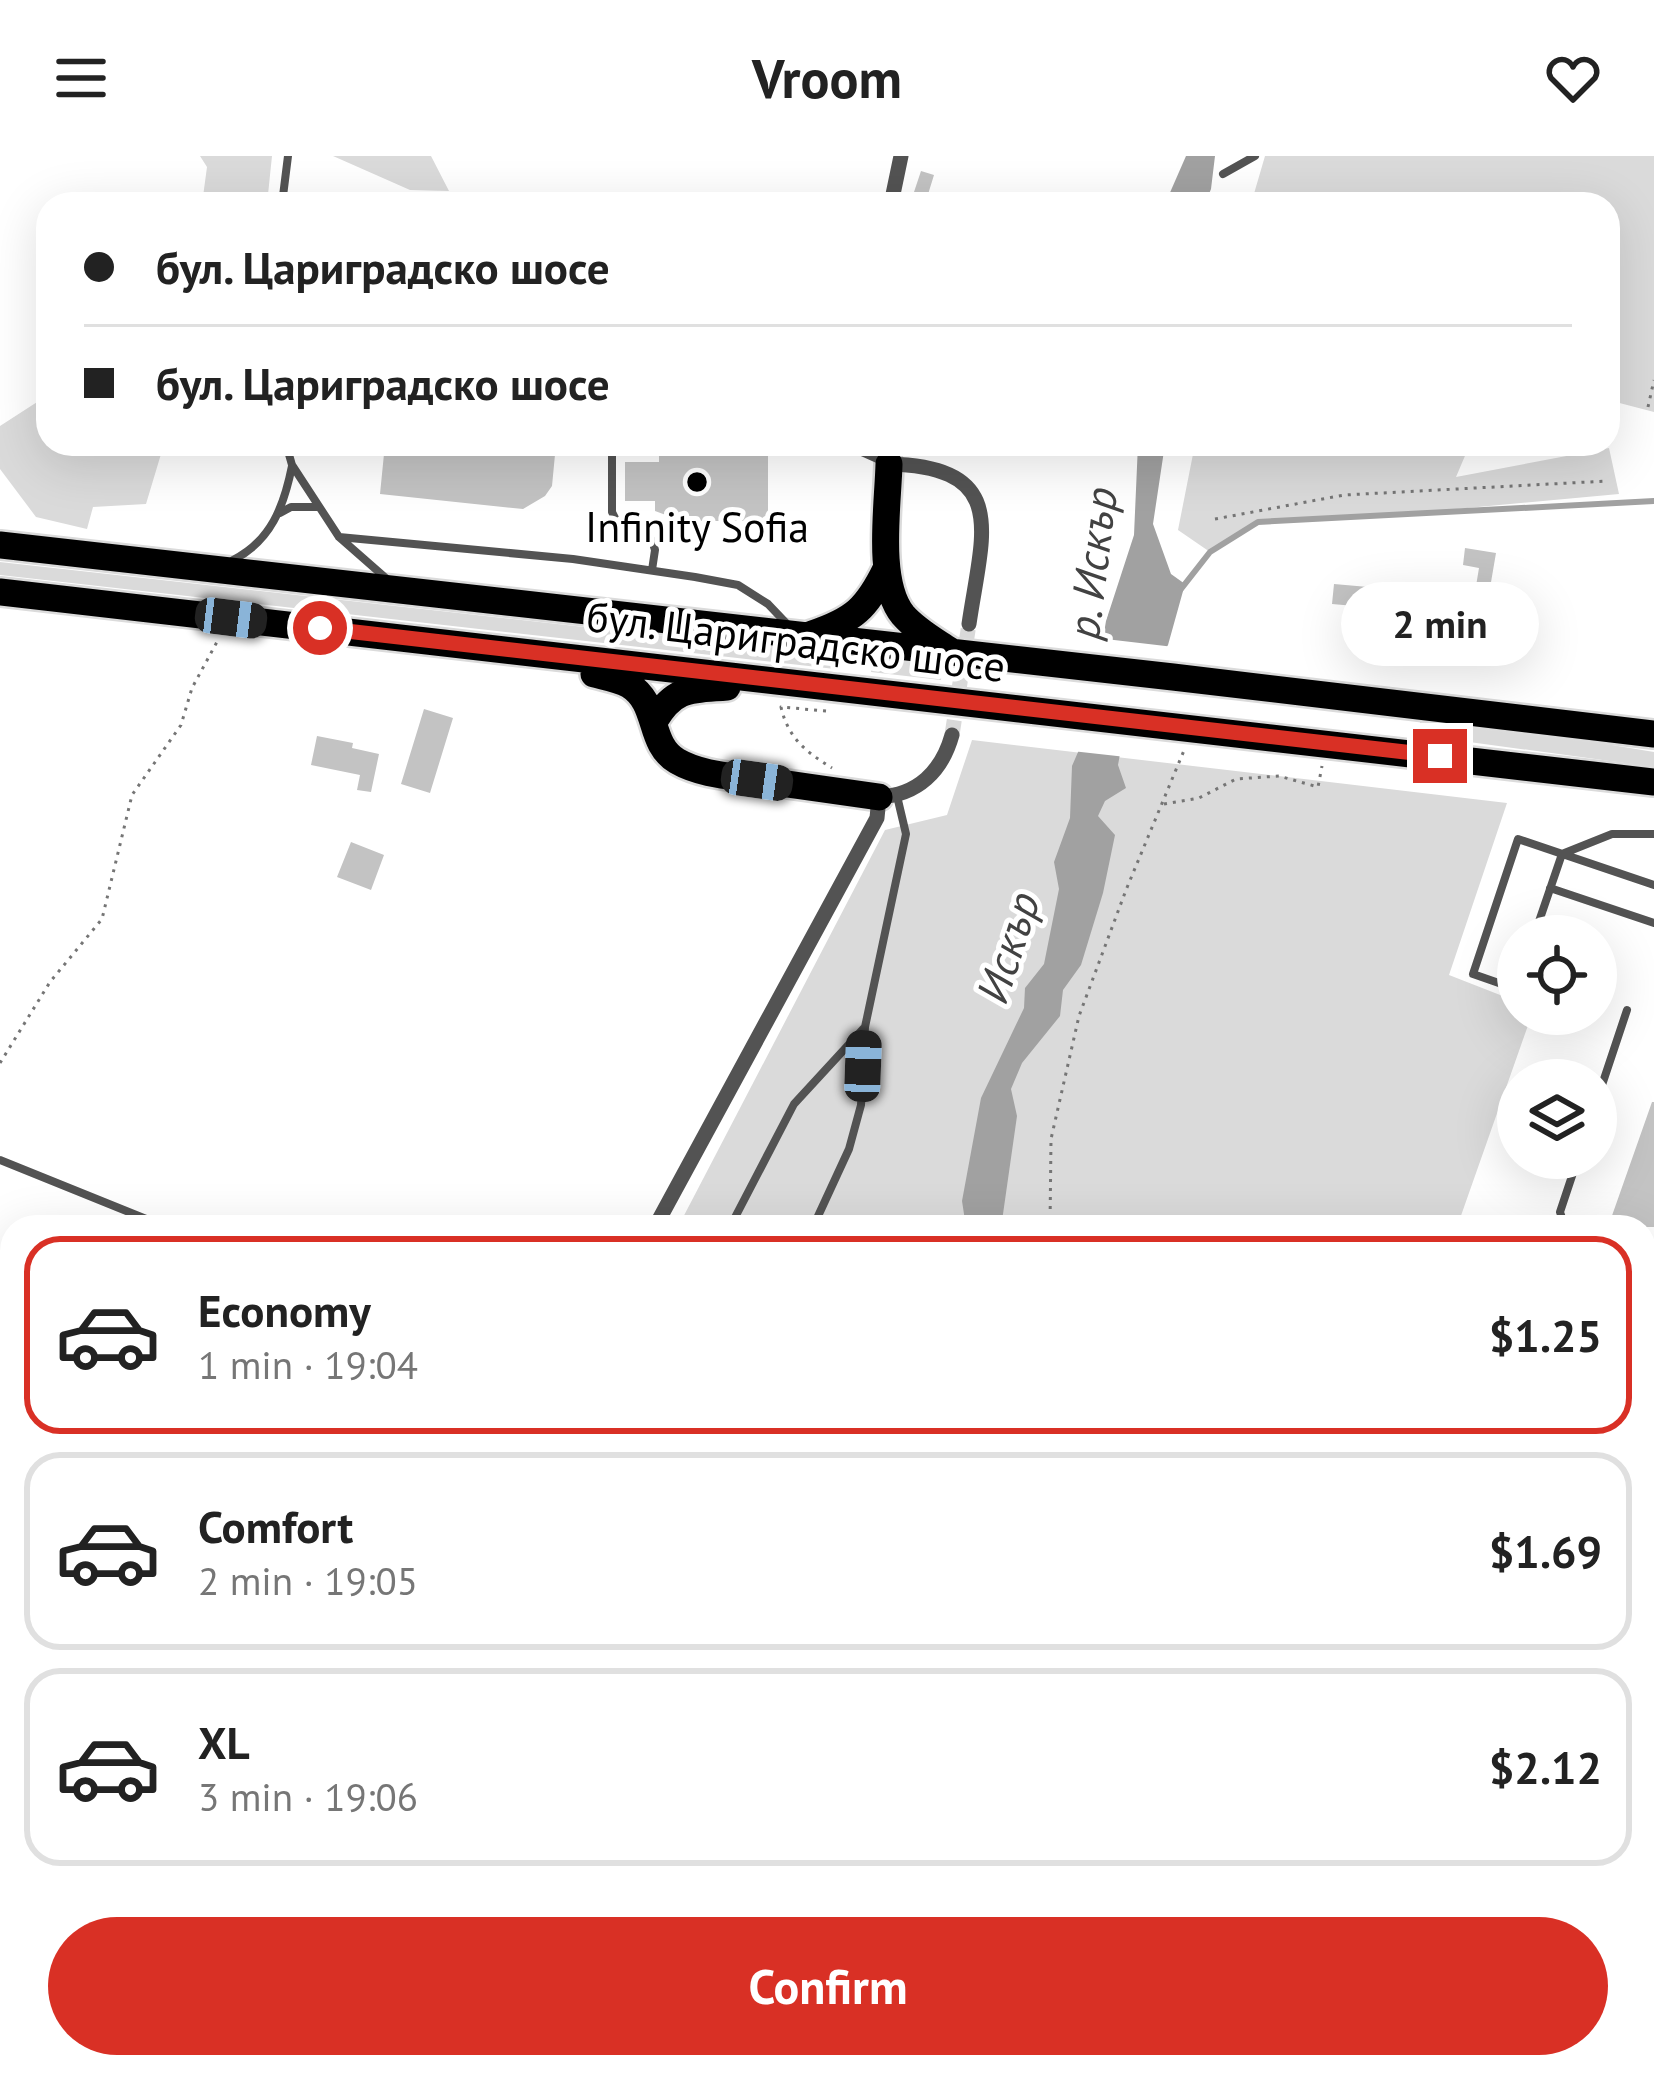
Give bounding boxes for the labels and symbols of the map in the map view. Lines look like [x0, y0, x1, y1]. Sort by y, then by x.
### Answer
marker: Infinity Sofia [684, 469, 710, 495]
water label: р. Искър [1053, 484, 1129, 643]
place label: Infinity Sofia [585, 499, 809, 554]
callout: 2 min [1341, 582, 1539, 666]
street label: бул. Цариградско шосе [584, 588, 1008, 694]
car [193, 596, 269, 640]
route start [293, 601, 347, 655]
route end [1413, 729, 1467, 783]
car [719, 757, 795, 803]
water label: Искър [962, 884, 1052, 1010]
car [844, 1029, 882, 1103]

